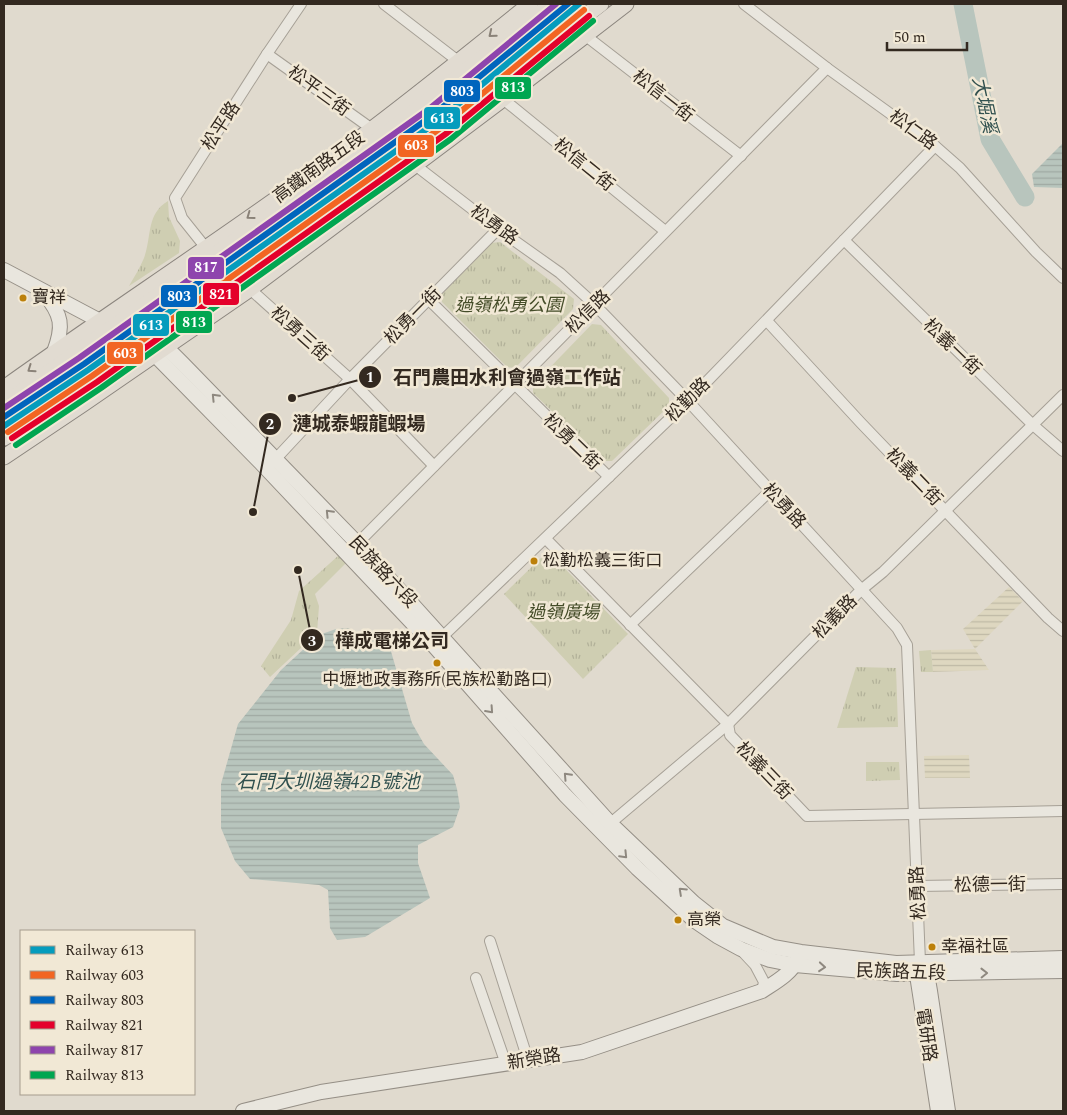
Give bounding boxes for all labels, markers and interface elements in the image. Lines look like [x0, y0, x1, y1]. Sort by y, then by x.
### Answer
scale bar [887, 20, 967, 52]
text: 50 m [894, 26, 926, 49]
one-way arrow [489, 29, 498, 37]
street label: 松平三街 [282, 59, 356, 123]
street label: 松信一街 [626, 63, 700, 129]
water label: 大堀溪 [964, 74, 1005, 139]
line badge: 813 [494, 76, 532, 100]
text: 813 [501, 77, 525, 98]
line badge: 803 [443, 79, 481, 103]
text: 803 [450, 81, 474, 102]
street label: 松平路 [195, 96, 247, 156]
street label: 松仁路 [883, 103, 943, 157]
line badge: 613 [423, 106, 461, 130]
text: 613 [430, 108, 454, 129]
street label: 高鐵南路五段 [267, 124, 371, 210]
street label: 松信二街 [548, 132, 620, 198]
line badge: 603 [397, 134, 435, 158]
text: 603 [404, 135, 428, 156]
street label: 松勇路 [464, 198, 524, 252]
one-way arrow [246, 210, 256, 219]
line badge: 817 [187, 256, 225, 280]
text: 817 [194, 257, 218, 278]
street label: 松勇一街 [378, 281, 448, 351]
line badge: 821 [202, 282, 240, 306]
line badge: 803 [160, 284, 198, 308]
text: 821 [209, 284, 233, 305]
street label: 松信路 [559, 284, 617, 340]
place label: 寶祥 [32, 285, 66, 311]
text: 803 [167, 286, 191, 307]
park label: 過嶺松勇公園 [455, 292, 566, 319]
marker: 寶祥 [18, 293, 28, 303]
street label: 松勇三街 [264, 300, 336, 368]
line badge: 813 [175, 310, 213, 334]
text: 813 [182, 312, 206, 333]
street label: 松義一街 [917, 312, 987, 382]
line badge: 613 [132, 313, 170, 337]
text: 613 [139, 315, 163, 336]
line badge: 603 [106, 341, 144, 365]
text: 603 [113, 343, 137, 364]
callout: 石門農田水利會過嶺工作站 [358, 360, 631, 394]
one-way arrow [28, 363, 37, 371]
text: 石門農田水利會過嶺工作站 [393, 364, 621, 393]
text: 1 [366, 366, 374, 389]
street label: 松勤路 [659, 371, 717, 429]
one-way arrow [212, 394, 221, 403]
callout: 漣城泰蝦龍蝦場 [257, 407, 435, 441]
street label: 松勇二街 [537, 407, 607, 477]
text: 漣城泰蝦龍蝦場 [292, 410, 426, 439]
text: 2 [266, 413, 274, 436]
street label: 松義二街 [879, 442, 949, 512]
street label: 松勇路 [756, 477, 812, 535]
one-way arrow [326, 510, 335, 519]
street label: 民族路六段 [342, 530, 424, 614]
place label: 松勤松義三街口 [543, 548, 662, 574]
marker: 松勤松義三街口 [529, 556, 539, 566]
street label: 松義路 [806, 588, 864, 646]
park label: 過嶺廣場 [527, 599, 601, 626]
callout: 樺成電梯公司 [300, 623, 459, 657]
text: 樺成電梯公司 [335, 627, 449, 656]
text: 3 [308, 630, 316, 653]
marker: 中壢地政事務所(民族松勤路口) [432, 658, 442, 668]
place label: 中壢地政事務所(民族松勤路口) [322, 667, 552, 693]
one-way arrow [485, 704, 494, 713]
street label: 松義三街 [729, 736, 799, 806]
water label: 石門大圳過嶺42B號池 [237, 768, 421, 797]
one-way arrow [564, 773, 573, 782]
one-way arrow [618, 849, 627, 858]
street label: 松勇路 [903, 865, 933, 921]
street label: 松德一街 [954, 871, 1026, 899]
one-way arrow [679, 888, 688, 897]
place label: 高榮 [687, 907, 721, 933]
marker: 高榮 [673, 915, 683, 925]
legend [20, 930, 195, 1095]
place label: 幸福社區 [941, 934, 1009, 960]
text: Railway 613 [65, 939, 144, 962]
marker: 幸福社區 [927, 942, 937, 952]
street label: 民族路五段 [856, 957, 946, 987]
one-way arrow [818, 962, 826, 973]
text: Railway 603 [65, 964, 144, 987]
one-way arrow [980, 968, 988, 978]
text: Railway 803 [65, 989, 144, 1012]
street label: 電研路 [908, 1006, 944, 1064]
text: Railway 821 [65, 1014, 144, 1037]
text: Railway 817 [65, 1039, 144, 1062]
street label: 新榮路 [505, 1041, 563, 1077]
text: Railway 813 [65, 1064, 144, 1087]

